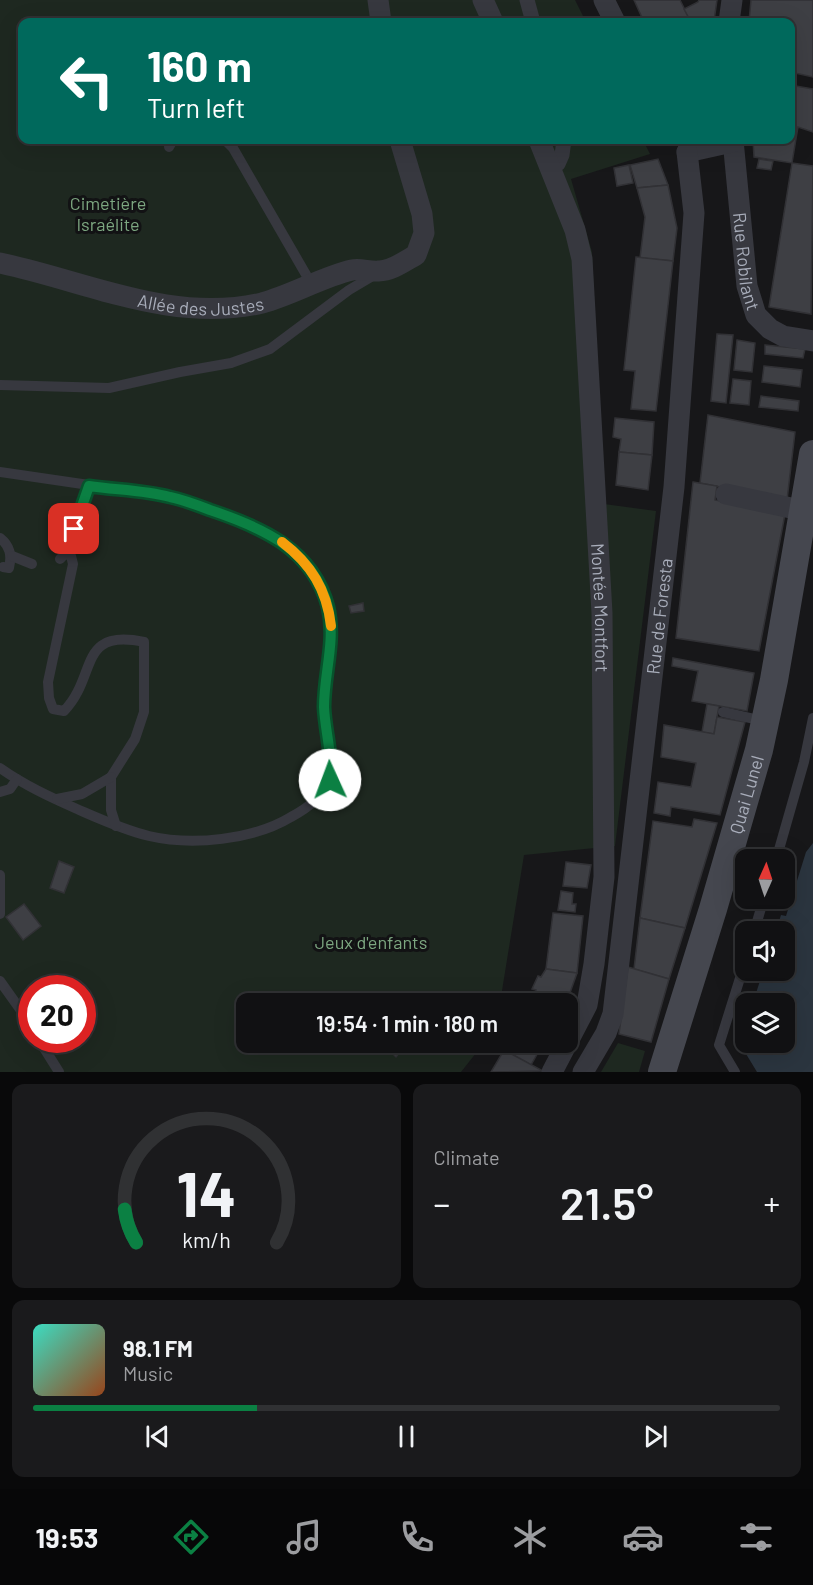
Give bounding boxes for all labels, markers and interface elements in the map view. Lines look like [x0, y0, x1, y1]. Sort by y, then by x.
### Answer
text: 160 m [147, 40, 252, 90]
icon: left [48, 42, 126, 120]
text: Turn left [147, 91, 245, 123]
park label: Cimetière Israélite [70, 192, 146, 235]
street label: Rue Robilant [729, 211, 765, 313]
street label: Allée des Justes [136, 289, 266, 320]
pin [48, 503, 99, 554]
icon: arrive [57, 512, 90, 545]
street label: Montée Montfort [587, 543, 613, 672]
street label: Rue de Foresta [641, 557, 677, 675]
position arrow [298, 748, 362, 812]
street label: Quai Lunel [724, 753, 768, 836]
north arrow [735, 849, 795, 909]
map controls [735, 849, 795, 1053]
button: sound [735, 921, 795, 981]
park label: Jeux d'enfants [315, 931, 427, 953]
speed limit sign: 20 [18, 975, 96, 1053]
button: layers [735, 993, 795, 1053]
text: 19:54 · 1 min · 180 m [316, 1010, 498, 1036]
text: Climate [434, 1145, 500, 1169]
text: 14 [176, 1155, 236, 1229]
text: 21.5° [560, 1175, 653, 1229]
text: − [434, 1183, 450, 1223]
text: + [763, 1183, 780, 1223]
text: km/h [182, 1227, 231, 1252]
text: 98.1 FM [123, 1335, 193, 1361]
text: Music [123, 1361, 173, 1385]
icon: previous [141, 1420, 174, 1453]
icon: pause [390, 1420, 423, 1453]
icon: next [639, 1420, 672, 1453]
icon: directions [170, 1516, 212, 1558]
icon: music [283, 1516, 325, 1558]
icon: phone [396, 1516, 438, 1558]
icon: climate [509, 1516, 551, 1558]
icon: car [622, 1516, 664, 1558]
icon: filters [735, 1516, 777, 1558]
text: 19:53 [36, 1521, 98, 1553]

